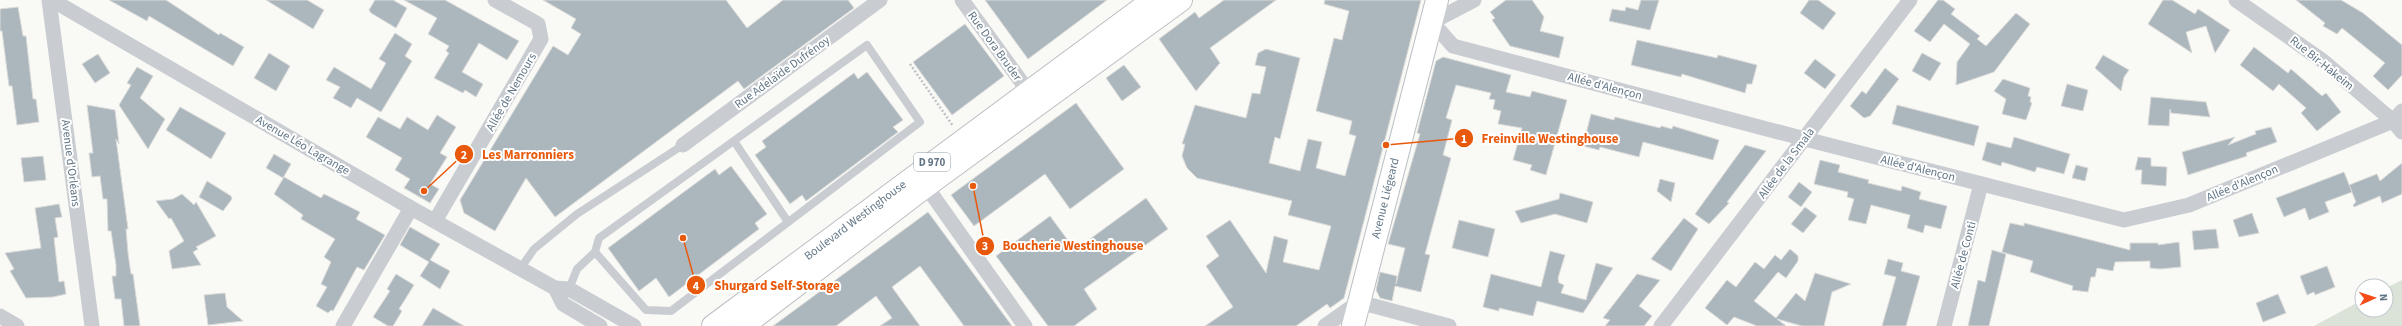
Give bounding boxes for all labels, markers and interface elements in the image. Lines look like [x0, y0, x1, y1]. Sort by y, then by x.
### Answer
street label: Rue Dora Bruder [963, 8, 1026, 85]
street label: Rue Adelaïde Dufrénoy [731, 32, 834, 113]
street label: Rue Bir-Hakeim [2286, 32, 2357, 94]
street label: Allée de Nemours [482, 50, 541, 135]
street label: Allée d'Alençon [1566, 68, 1644, 105]
street label: Avenue Léo Lagrange [253, 112, 353, 179]
street label: Avenue d'Orléans [57, 119, 84, 208]
street label: Allée de la Smala [1754, 124, 1819, 202]
callout: Freinville Westinghouse [1454, 126, 1627, 151]
text: Freinville Westinghouse [1482, 130, 1619, 148]
text: 1 [1461, 131, 1467, 148]
callout: Les Marronniers [454, 142, 582, 167]
text: Les Marronniers [482, 146, 574, 164]
text: 2 [461, 147, 467, 164]
street label: Allée d'Alençon [1879, 151, 1957, 186]
road number: D 970 [914, 153, 950, 171]
street label: Avenue Liégeard [1367, 156, 1404, 240]
street label: Allée d'Alençon [2204, 161, 2281, 206]
street label: Boulevard Westinghouse [801, 176, 910, 265]
street label: Allée de Conti [1946, 220, 1981, 291]
callout: Boucherie Westinghouse [975, 233, 1152, 258]
text: Boucherie Westinghouse [1002, 237, 1144, 255]
text: 3 [982, 238, 988, 255]
callout: Shurgard Self-Storage [686, 273, 848, 298]
text: Shurgard Self-Storage [714, 277, 840, 295]
text: 4 [693, 278, 700, 295]
north arrow [2354, 278, 2394, 318]
text: N [2376, 293, 2391, 302]

